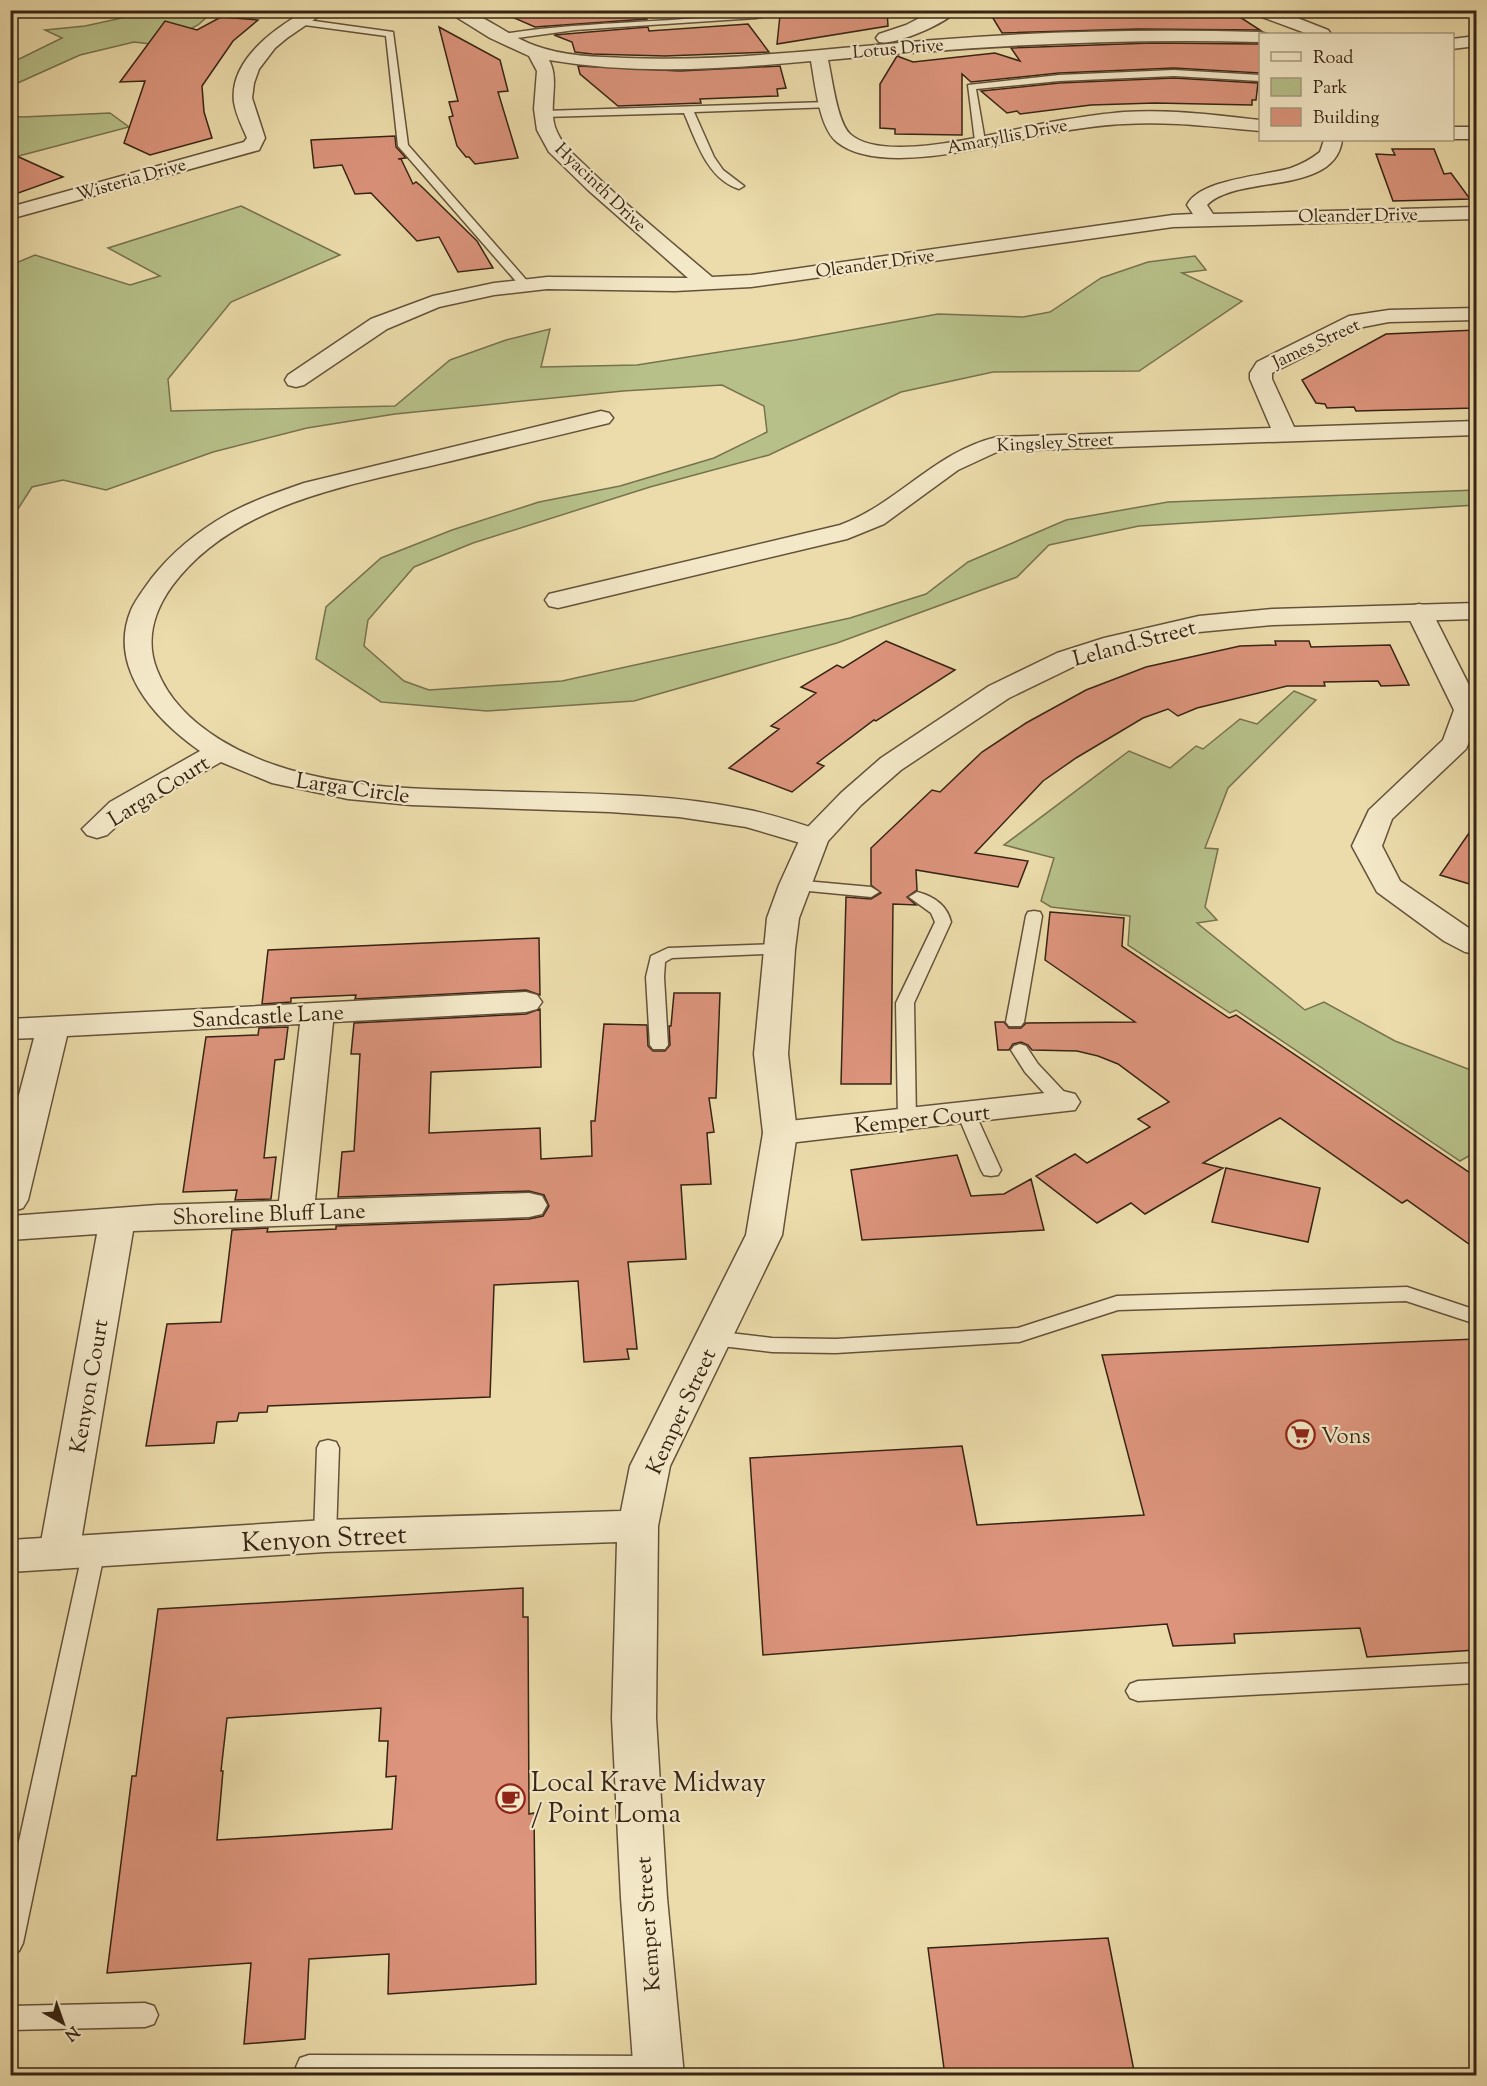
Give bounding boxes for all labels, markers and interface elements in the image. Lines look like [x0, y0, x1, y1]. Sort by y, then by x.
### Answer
street label: Lotus Drive [852, 33, 945, 67]
legend [1259, 33, 1454, 141]
text: Road [1313, 46, 1353, 72]
text: Park [1313, 76, 1348, 102]
text: Building [1313, 106, 1379, 132]
street label: Amaryllis Drive [945, 114, 1070, 162]
street label: Hyacinth Drive [548, 138, 651, 239]
street label: Wisteria Drive [74, 153, 189, 209]
street label: Oleander Drive [1298, 203, 1418, 231]
street label: Oleander Drive [814, 244, 936, 286]
street label: James Street [1268, 313, 1365, 377]
street label: Kingsley Street [996, 428, 1114, 460]
street label: Leland Street [1070, 613, 1200, 677]
street label: Larga Court [103, 748, 217, 836]
street label: Larga Circle [294, 766, 412, 814]
street label: Sandcastle Lane [192, 998, 345, 1038]
street label: Kemper Court [853, 1098, 992, 1144]
street label: Shoreline Bluff Lane [172, 1197, 366, 1235]
street label: Kenyon Court [63, 1317, 119, 1456]
street label: Kemper Street [640, 1344, 726, 1480]
supermarket icon: Vons [1284, 1419, 1316, 1451]
place label: Vons [1321, 1422, 1370, 1454]
street label: Kenyon Street [241, 1517, 408, 1564]
place label: Local Krave Midway / Point Loma [531, 1765, 766, 1835]
cafe icon: Local Krave Midway / Point Loma [494, 1782, 526, 1814]
street label: Kemper Street [629, 1855, 671, 1992]
north arrow [33, 1993, 93, 2053]
text: N [59, 2020, 83, 2046]

